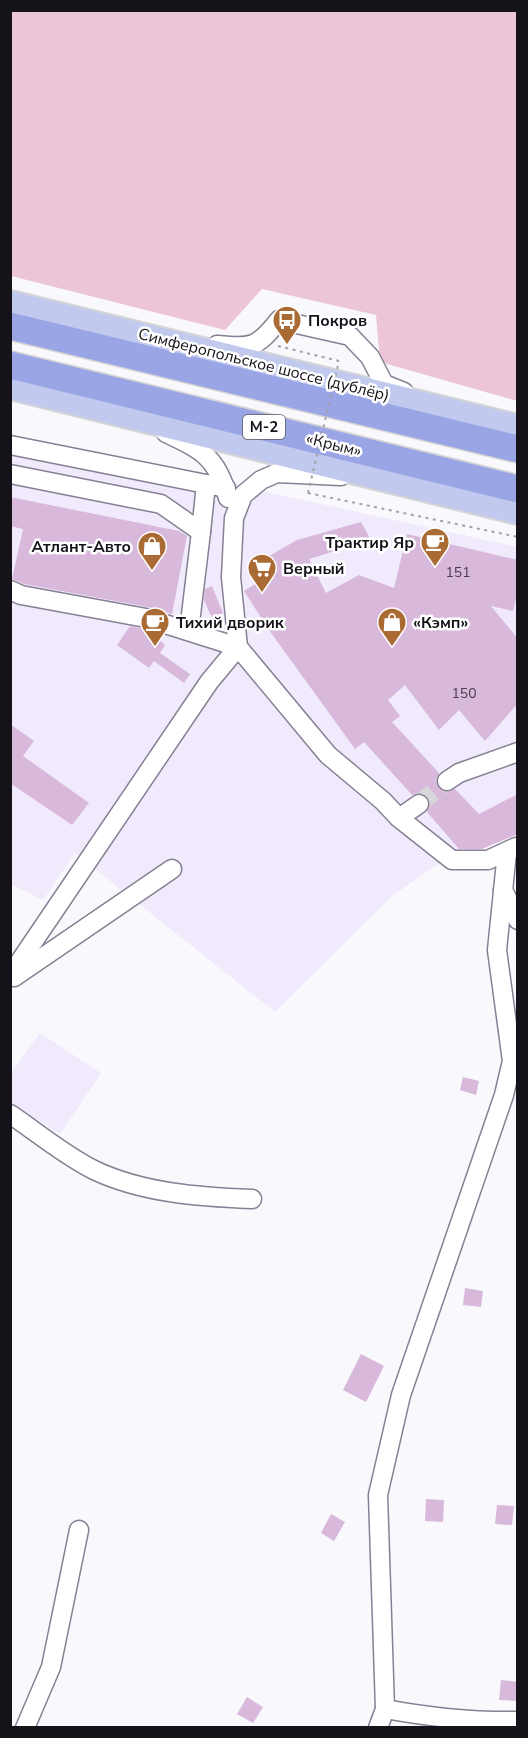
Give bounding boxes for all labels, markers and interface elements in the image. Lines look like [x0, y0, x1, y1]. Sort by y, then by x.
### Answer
bus stop icon: Покров [271, 304, 303, 346]
place label: Покров [308, 310, 367, 332]
street label: Симферопольское шоссе (дублёр) [136, 323, 392, 407]
road number: М-2 [243, 415, 285, 439]
street label: «Крым» [304, 428, 364, 462]
cafe icon: Трактир Яр [419, 526, 451, 568]
shop icon: Атлант-Авто [136, 530, 168, 572]
place label: Трактир Яр [325, 532, 414, 554]
place label: Атлант-Авто [31, 536, 131, 558]
supermarket icon: Верный [246, 552, 278, 594]
place label: Верный [283, 558, 345, 580]
house number: 151 [445, 563, 471, 582]
cafe icon: Тихий дворик [139, 606, 171, 648]
shop icon: «Кэмп» [376, 606, 408, 648]
place label: Тихий дворик [176, 612, 285, 634]
place label: «Кэмп» [413, 612, 468, 634]
house number: 150 [451, 684, 477, 703]

